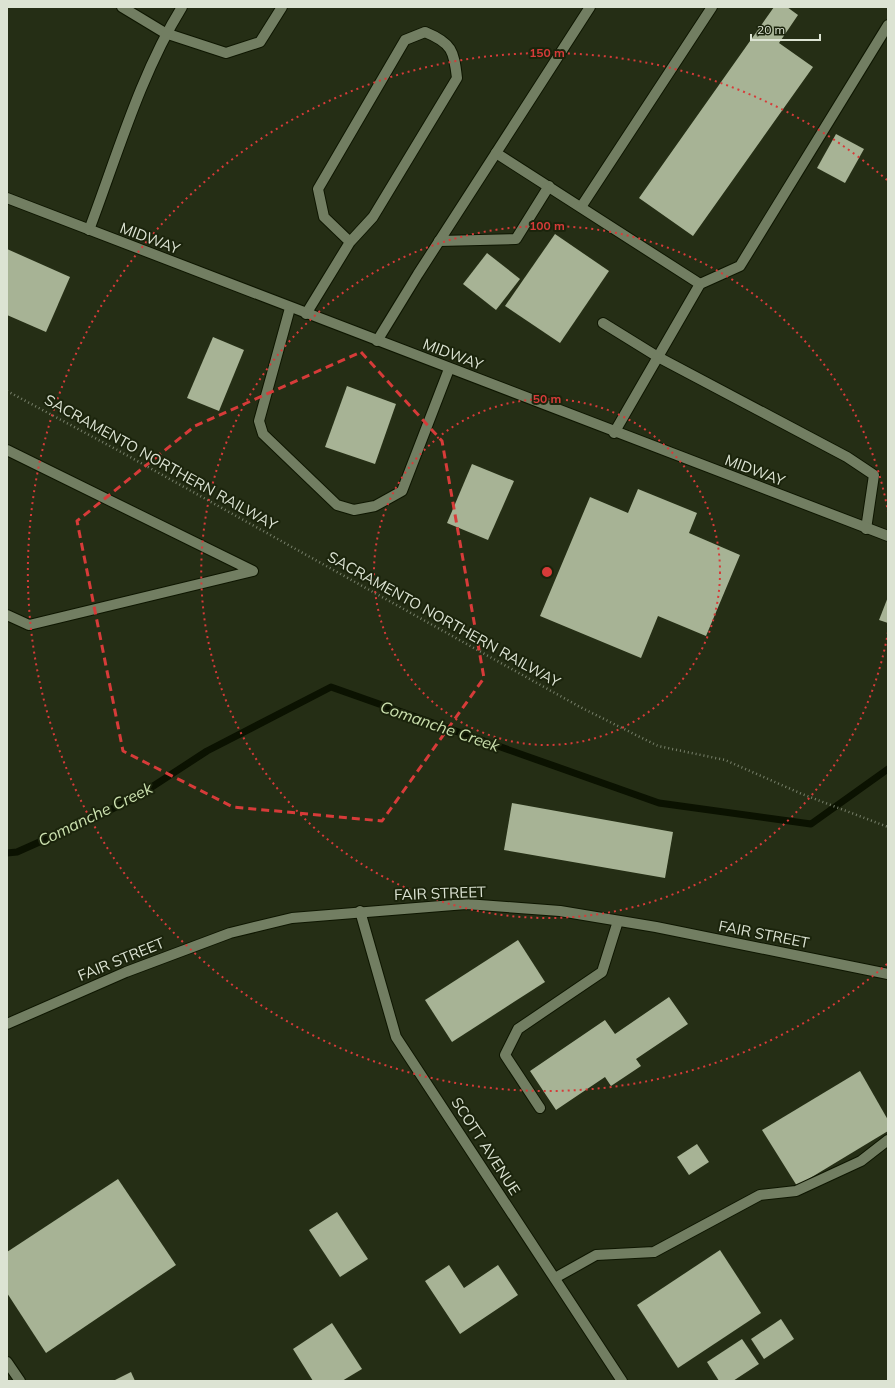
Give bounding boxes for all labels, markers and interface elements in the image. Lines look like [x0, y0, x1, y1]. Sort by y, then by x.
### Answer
scale bar [751, 16, 820, 42]
text: 20 m [757, 22, 785, 37]
text: 150 m [529, 45, 565, 60]
street label: MIDWAY [117, 218, 184, 258]
text: 100 m [529, 218, 565, 233]
street label: MIDWAY [420, 334, 487, 374]
street label: SACRAMENTO NORTHERN RAILWAY [41, 390, 281, 535]
text: 50 m [533, 391, 561, 406]
street label: MIDWAY [722, 450, 789, 490]
street label: SACRAMENTO NORTHERN RAILWAY [324, 547, 564, 692]
centre of rings [540, 565, 554, 579]
water label: Comanche Creek [378, 696, 503, 756]
water label: Comanche Creek [34, 777, 156, 850]
street label: FAIR STREET [394, 882, 486, 904]
street label: FAIR STREET [717, 916, 811, 952]
street label: FAIR STREET [75, 933, 167, 985]
street label: SCOTT AVENUE [447, 1093, 525, 1199]

